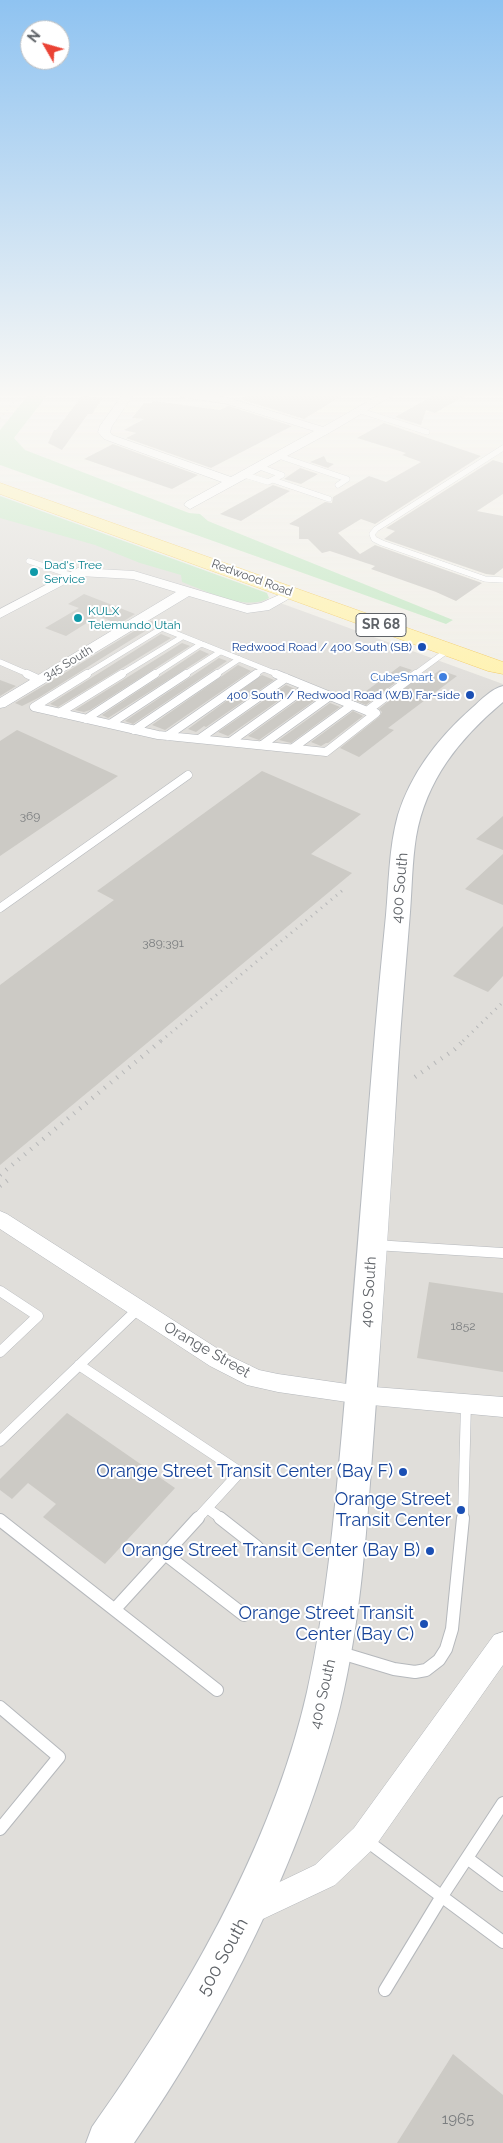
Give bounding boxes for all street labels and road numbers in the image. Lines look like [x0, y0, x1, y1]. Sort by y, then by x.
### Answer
street label: Redwood Road [209, 557, 295, 599]
road number: SR 68 [356, 614, 406, 636]
street label: 345 South [41, 643, 95, 683]
street label: 400 South [388, 852, 412, 924]
street label: 400 South [358, 1256, 380, 1328]
street label: Orange Street [161, 1318, 253, 1382]
street label: 400 South [306, 1657, 340, 1731]
street label: 500 South [193, 1914, 253, 2000]

